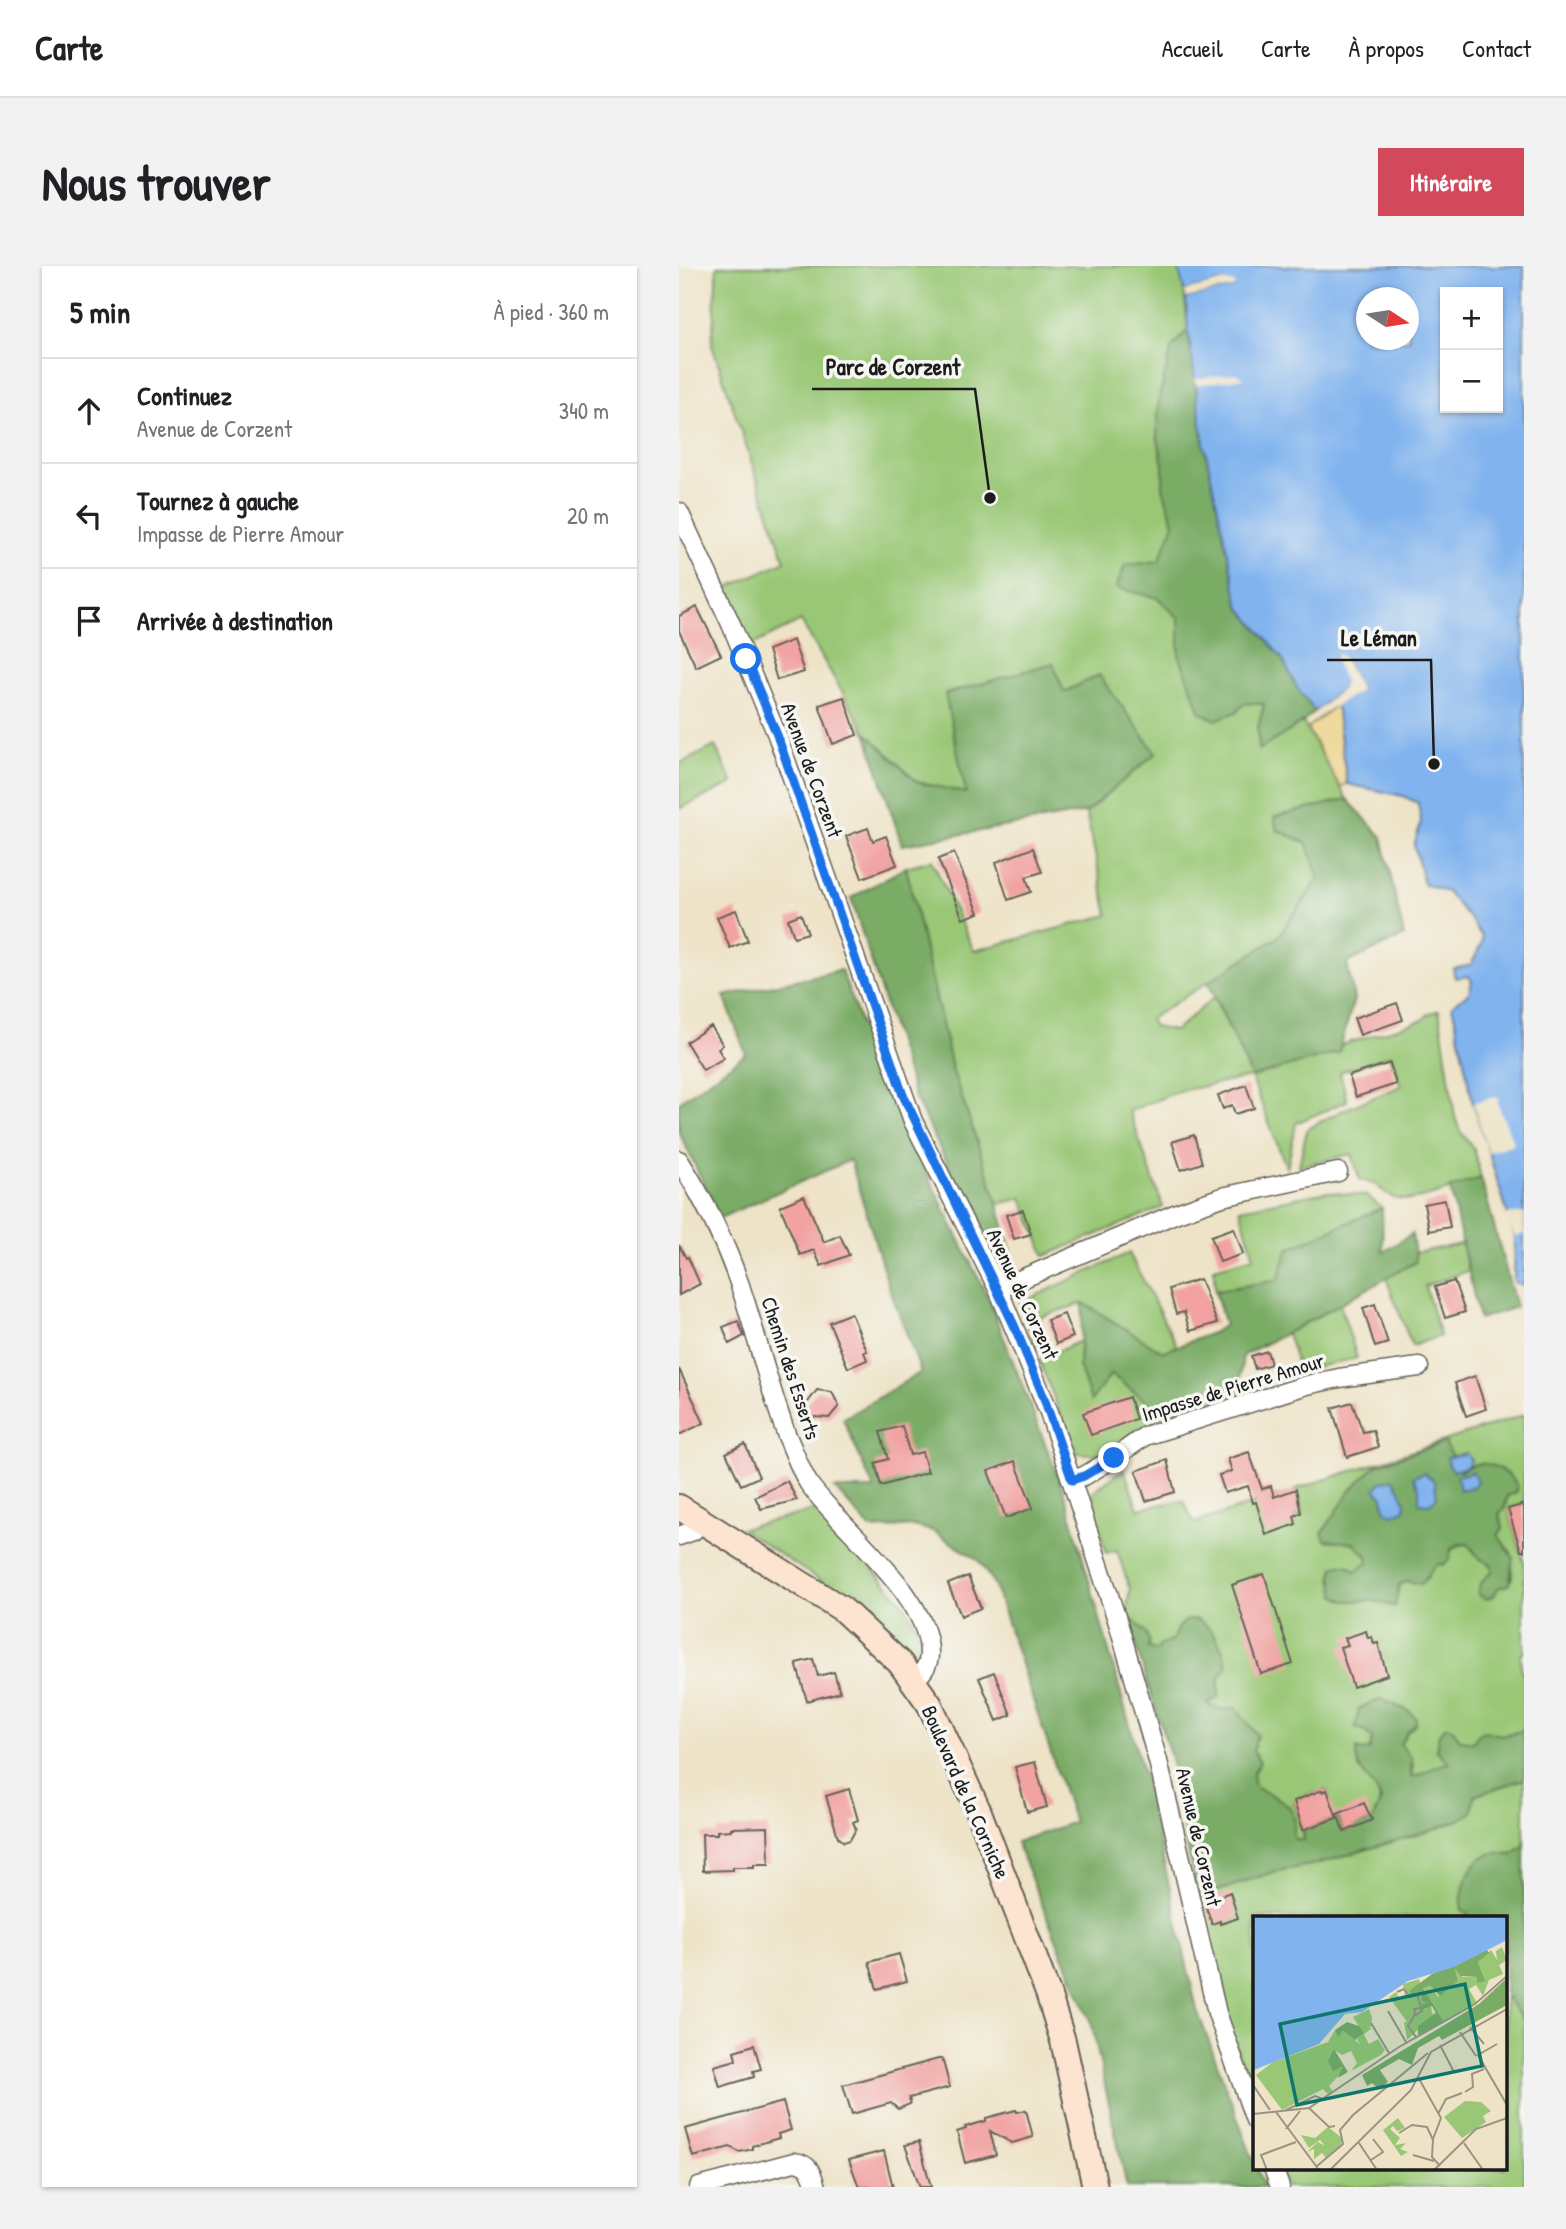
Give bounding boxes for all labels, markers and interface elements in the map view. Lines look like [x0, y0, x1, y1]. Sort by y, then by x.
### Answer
text: Carte [35, 26, 103, 70]
text: Accueil [1162, 32, 1223, 64]
text: Carte [1261, 32, 1310, 64]
text: À propos [1348, 32, 1424, 64]
text: Contact [1462, 32, 1531, 64]
button: Itinéraire [1378, 148, 1524, 216]
text: Nous trouver [42, 149, 271, 215]
north arrow [1356, 287, 1419, 350]
map controls [1440, 287, 1503, 413]
button: + [1440, 287, 1503, 350]
text: 5 min [70, 292, 130, 332]
text: À pied · 360 m [493, 296, 609, 327]
callout: Parc de Corzent [812, 345, 975, 389]
button: − [1440, 350, 1503, 413]
text: Parc de Corzent [826, 351, 961, 382]
text: Continuez [137, 378, 232, 413]
icon: ahead [70, 392, 108, 430]
text: 340 m [559, 395, 609, 426]
text: Avenue de Corzent [137, 413, 292, 444]
text: Tournez à gauche [137, 483, 299, 518]
icon: left [70, 497, 108, 535]
text: 20 m [567, 500, 609, 531]
text: Impasse de Pierre Amour [137, 518, 344, 549]
icon: arrive [70, 602, 108, 640]
text: Arrivée à destination [137, 603, 333, 638]
callout: Le Léman [1327, 616, 1431, 660]
text: Le Léman [1341, 622, 1417, 653]
route start [730, 643, 761, 674]
street label: Avenue de Corzent [774, 699, 850, 842]
street label: Avenue de Corzent [980, 1224, 1066, 1365]
street label: Chemin des Esserts [754, 1293, 828, 1443]
street label: Impasse de Pierre Amour [1138, 1345, 1328, 1429]
route end [1098, 1442, 1129, 1473]
street label: Boulevard de la Corniche [915, 1701, 1017, 1883]
street label: Avenue de Corzent [1169, 1765, 1229, 1910]
inset map [1253, 1916, 1507, 2170]

